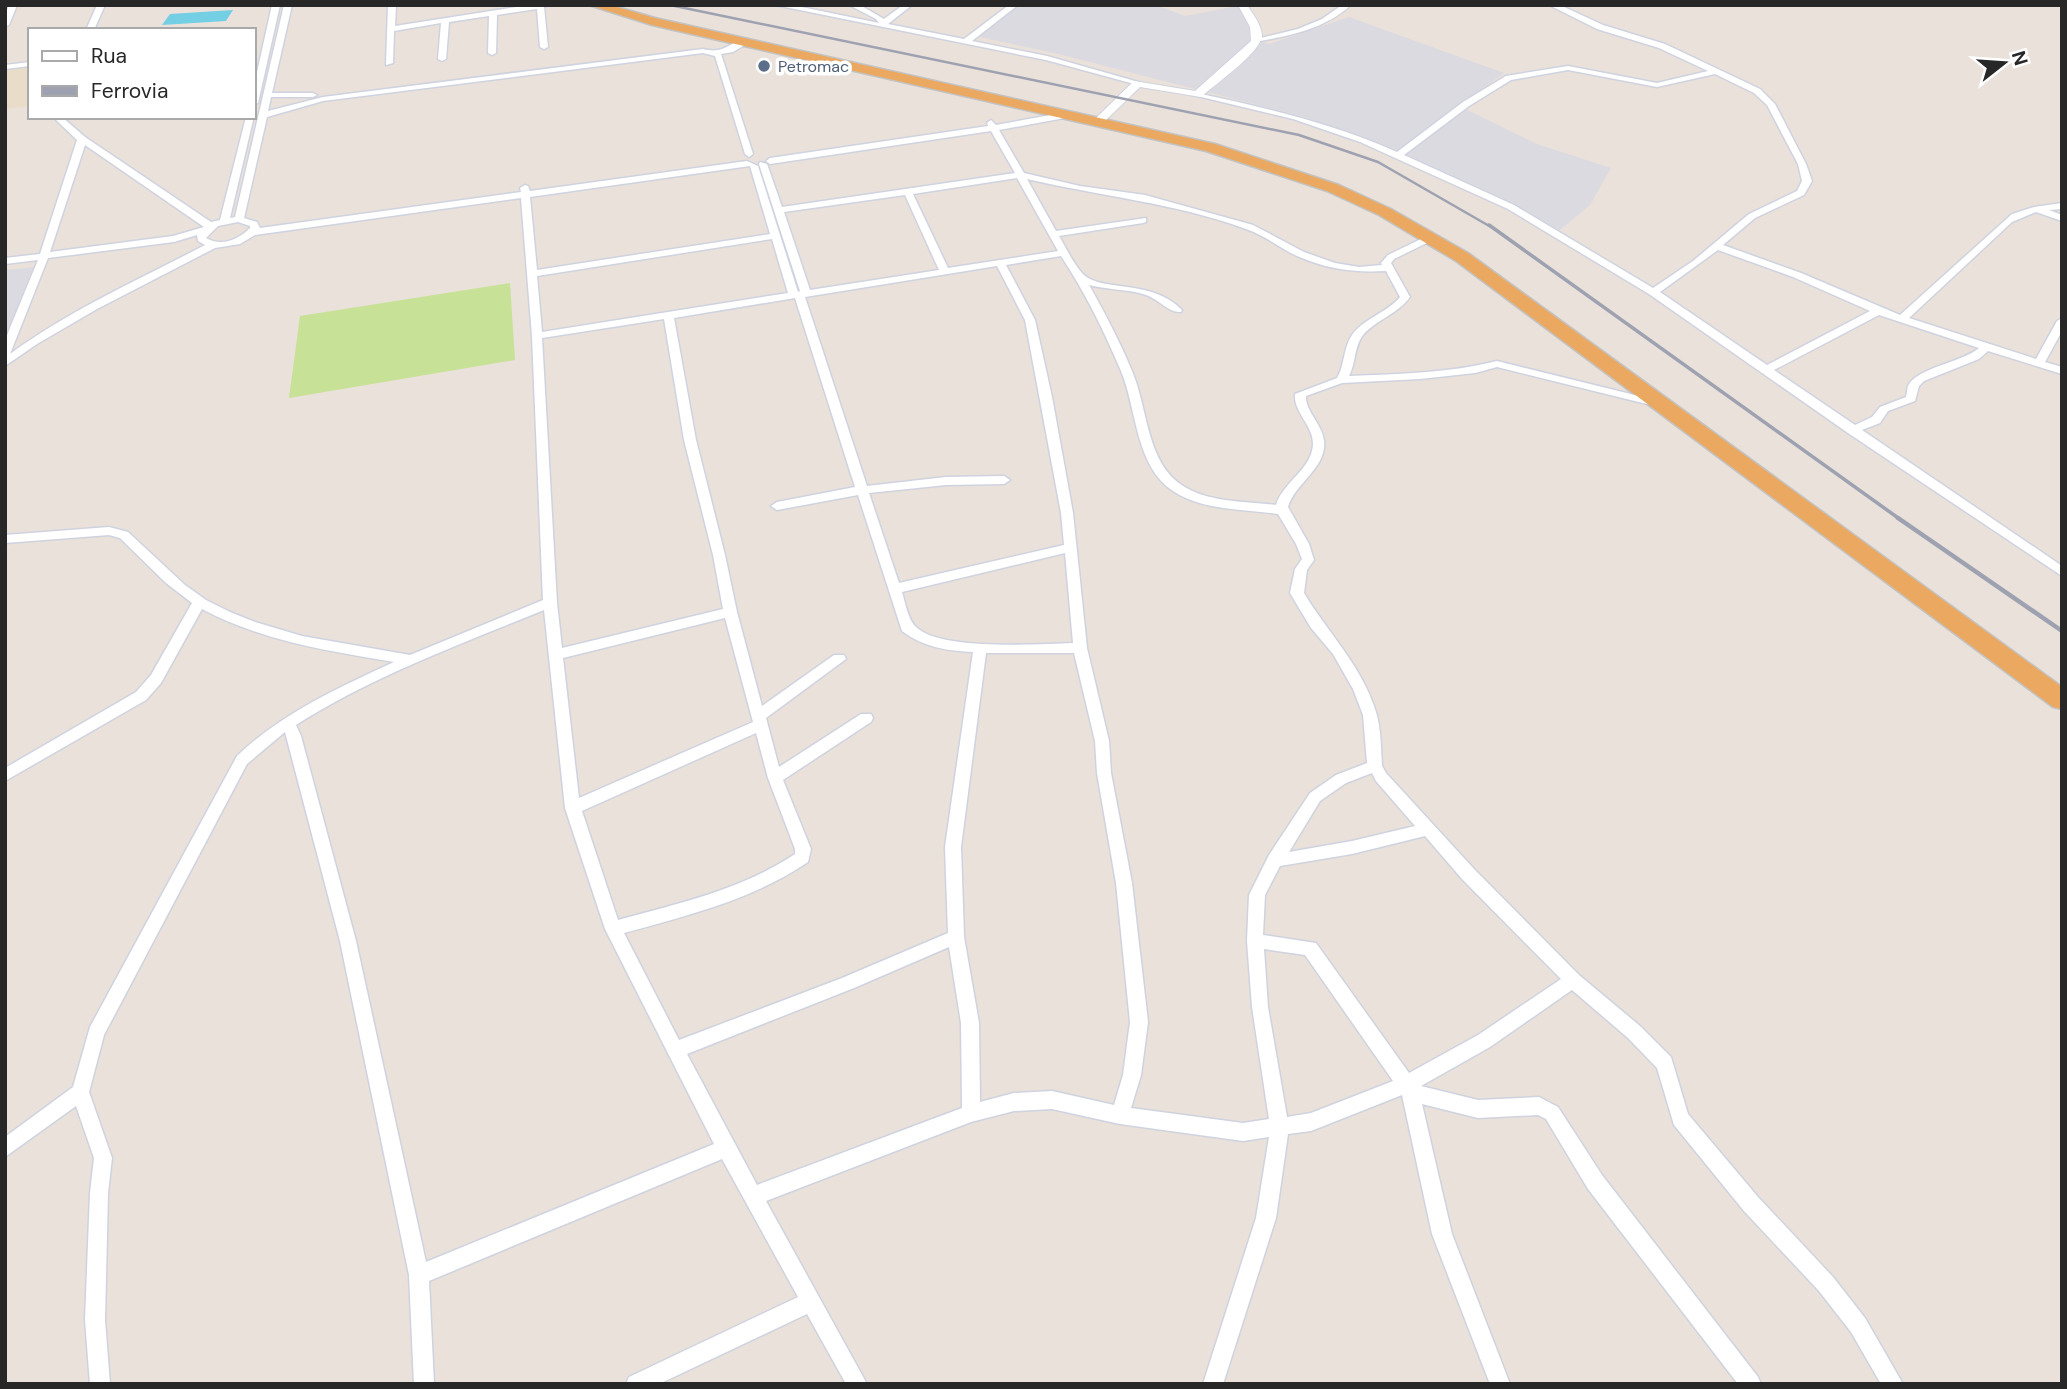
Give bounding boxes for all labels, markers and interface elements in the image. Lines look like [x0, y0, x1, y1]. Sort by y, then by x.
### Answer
legend [28, 28, 256, 119]
north arrow [1969, 28, 2039, 98]
text: Rua [91, 42, 127, 70]
text: N [2006, 48, 2034, 68]
place label: Petromac [778, 56, 849, 77]
marker: Petromac [756, 58, 772, 74]
text: Ferrovia [91, 77, 168, 105]

